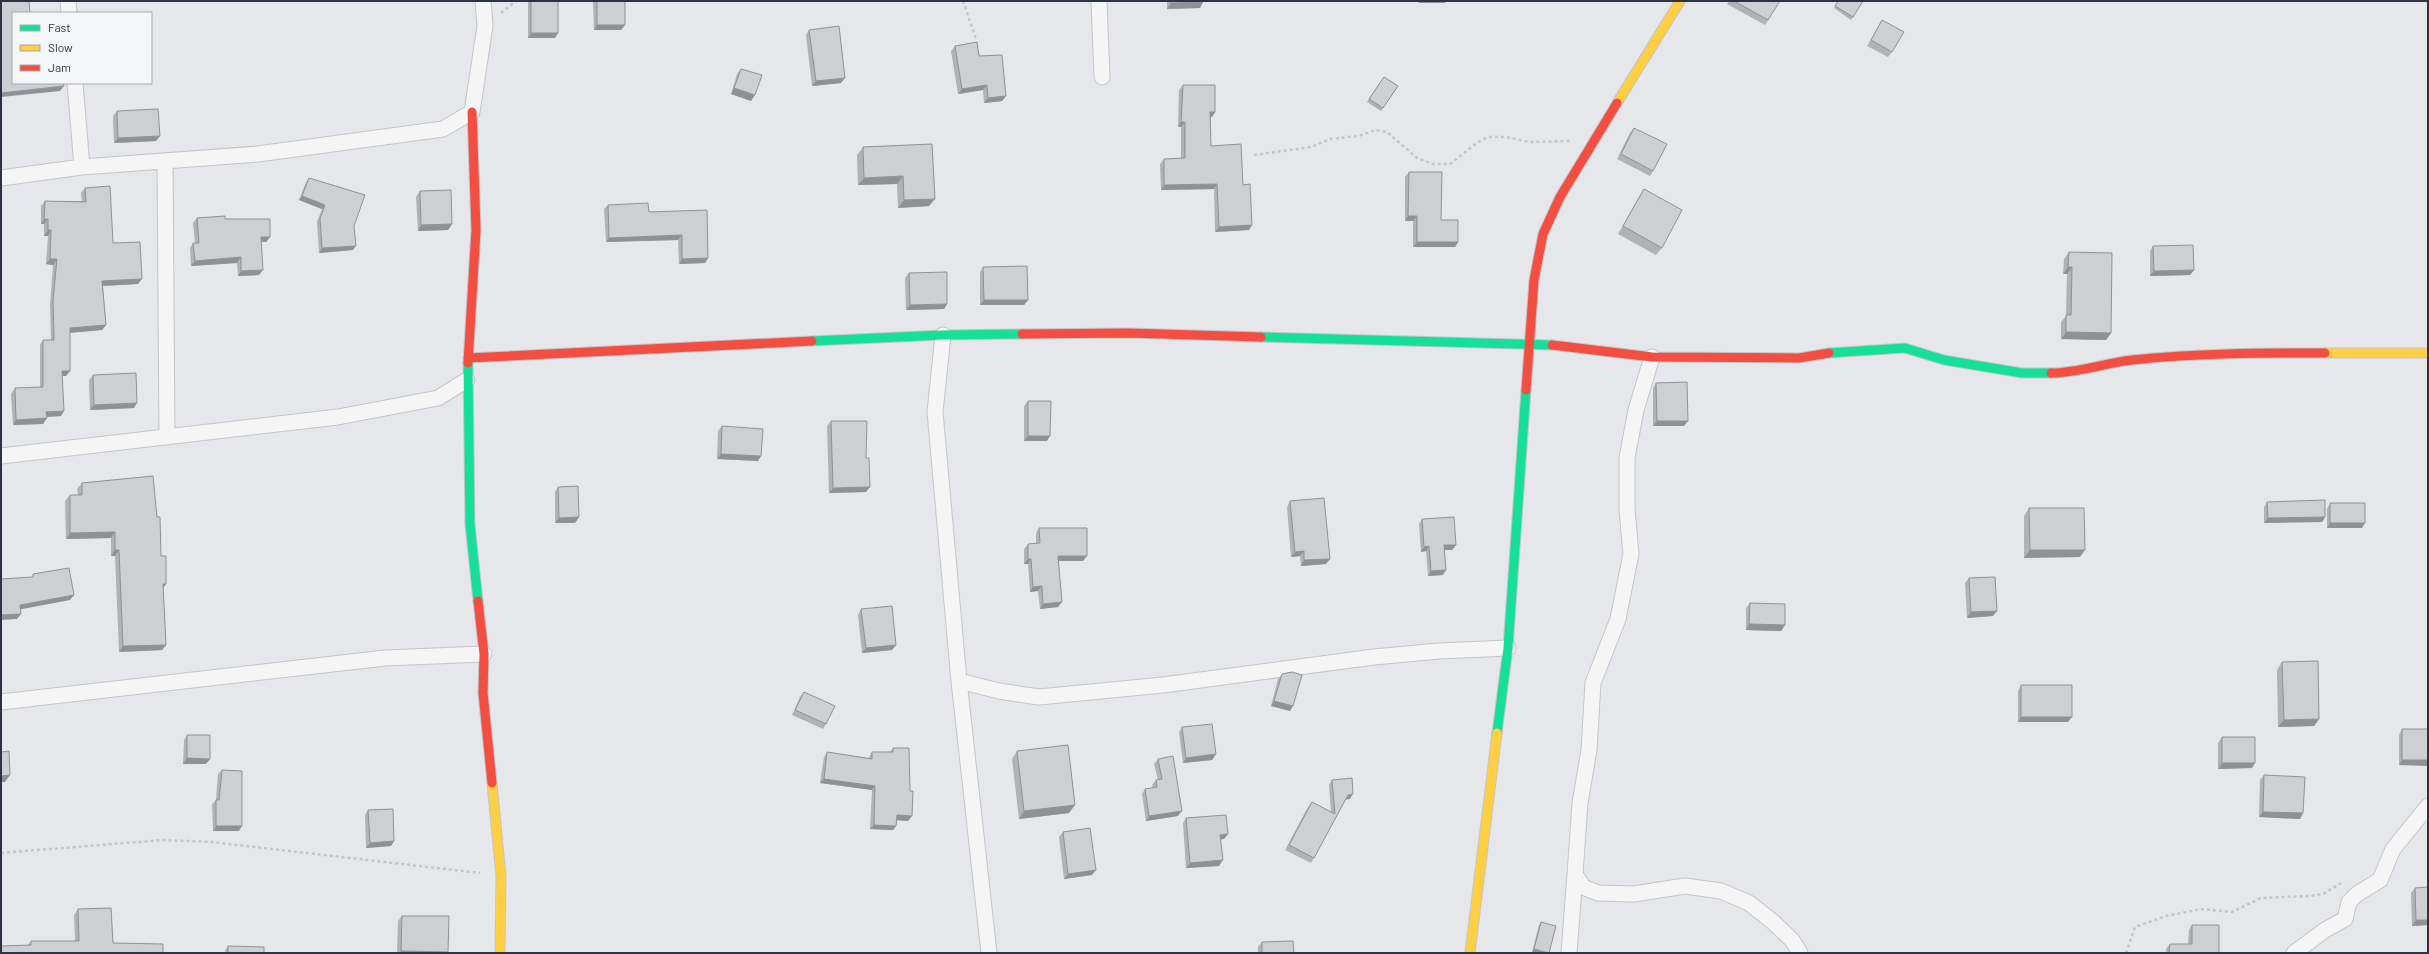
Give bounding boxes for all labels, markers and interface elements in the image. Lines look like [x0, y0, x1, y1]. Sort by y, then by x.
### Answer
legend [12, 12, 152, 84]
text: Fast [48, 20, 71, 34]
text: Slow [48, 40, 73, 54]
text: Jam [48, 60, 71, 74]

